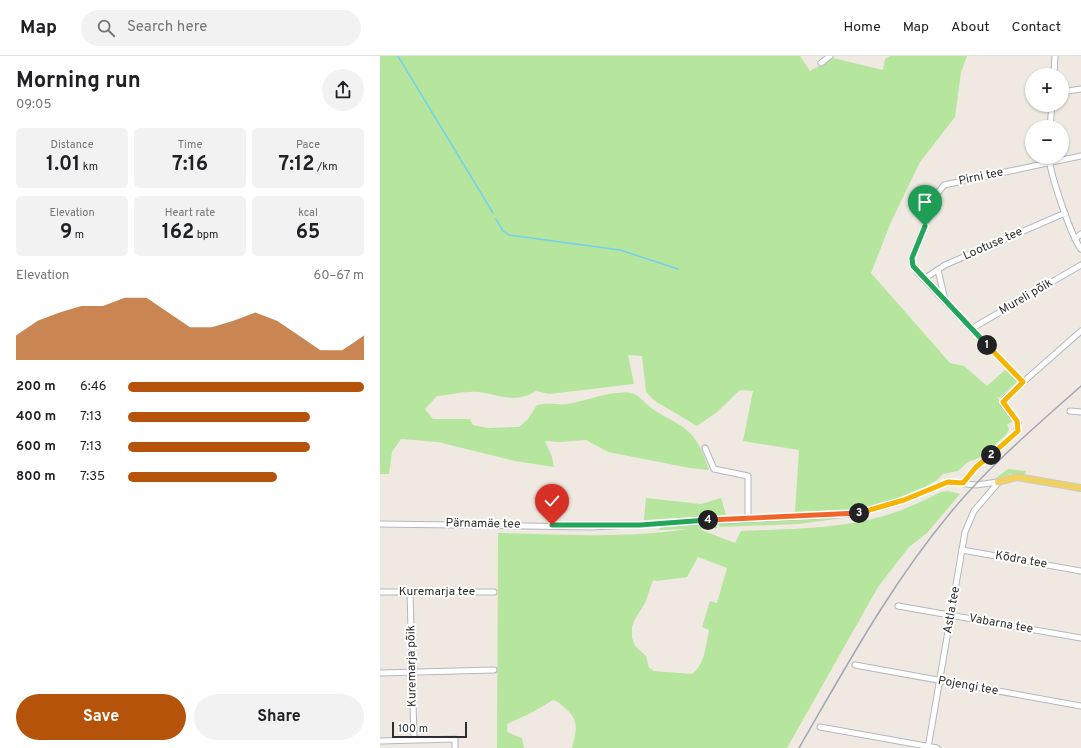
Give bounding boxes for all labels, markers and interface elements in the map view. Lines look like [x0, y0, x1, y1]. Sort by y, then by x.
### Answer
search box [81, 10, 361, 46]
text: Map [20, 16, 57, 40]
icon: search [95, 17, 117, 39]
text: Search here [127, 18, 207, 37]
text: Home [844, 19, 881, 36]
text: Map [903, 19, 929, 36]
text: About [951, 19, 990, 36]
text: Contact [1012, 19, 1061, 36]
text: Morning run [16, 68, 141, 95]
map controls [1025, 68, 1069, 164]
button: + [1025, 68, 1069, 112]
button: share [322, 69, 364, 111]
text: 09:05 [16, 97, 51, 113]
button: − [1025, 120, 1069, 164]
text: Distance [50, 138, 94, 152]
text: Time [178, 138, 202, 152]
text: Pace [296, 138, 320, 152]
text: 1.01 [46, 152, 80, 178]
text: 7:16 [172, 152, 208, 178]
text: 7:12 [279, 152, 314, 178]
text: km [80, 160, 98, 174]
text: /km [314, 160, 337, 174]
street label: Pirni tee [957, 164, 1005, 190]
pin [908, 185, 942, 226]
icon: arrive [914, 191, 936, 213]
text: Elevation [49, 206, 95, 220]
text: Heart rate [165, 206, 215, 220]
text: kcal [298, 206, 318, 220]
text: 9 [60, 220, 72, 246]
text: 162 [162, 220, 194, 246]
text: 65 [296, 220, 320, 246]
street label: Lootuse tee [961, 224, 1025, 264]
text: m [72, 228, 84, 242]
text: bpm [194, 228, 218, 242]
text: Elevation [16, 268, 69, 284]
text: 60–67 m [313, 268, 364, 284]
street label: Mureli põik [996, 275, 1056, 319]
pin: 1 [977, 335, 997, 355]
text: 1 [985, 338, 989, 352]
text: 200 m [16, 379, 56, 395]
text: 6:46 [80, 379, 107, 395]
text: 400 m [16, 409, 56, 425]
text: 7:13 [80, 409, 102, 425]
text: 600 m [16, 439, 56, 455]
text: 7:13 [80, 439, 102, 455]
pin: 2 [981, 445, 1001, 465]
text: 2 [988, 448, 994, 462]
text: 800 m [16, 469, 56, 485]
text: 7:35 [80, 469, 105, 485]
pin [535, 484, 569, 525]
icon: check [541, 490, 563, 512]
pin: 3 [849, 503, 869, 523]
text: 3 [856, 506, 862, 520]
pin: 4 [698, 510, 718, 530]
text: 4 [704, 513, 712, 527]
street label: Pärnamäe tee [445, 515, 521, 533]
street label: Kõdra tee [994, 548, 1048, 572]
street label: Kuremarja tee [399, 584, 475, 600]
street label: Astla tee [940, 585, 964, 635]
street label: Vabarna tee [968, 610, 1034, 638]
street label: Kuremarja põik [403, 625, 421, 707]
street label: Pojengi tee [937, 673, 999, 699]
button: Save [16, 694, 186, 740]
button: Share [194, 694, 364, 740]
scale bar [392, 720, 467, 739]
text: 100 m [398, 722, 428, 736]

